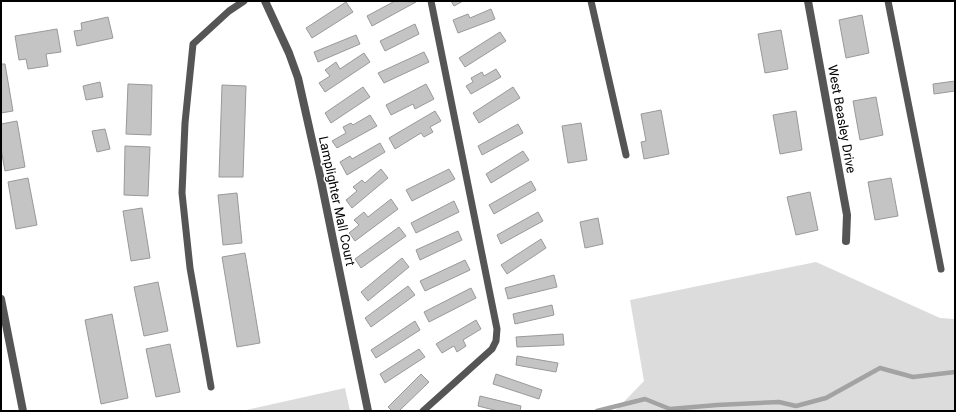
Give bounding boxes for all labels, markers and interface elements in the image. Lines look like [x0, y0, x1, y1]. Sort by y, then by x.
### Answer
street label: West Beasley Drive [825, 64, 859, 174]
street label: Lamplighter Mall Court [316, 135, 358, 267]

